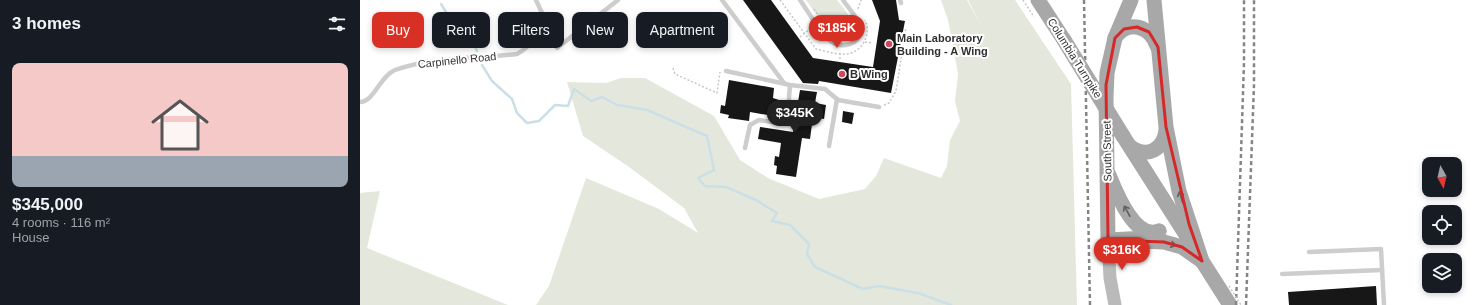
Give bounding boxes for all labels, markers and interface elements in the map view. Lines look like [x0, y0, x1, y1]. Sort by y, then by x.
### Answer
chip: Buy [372, 12, 424, 48]
chip: Rent [432, 12, 490, 48]
chip: Filters [498, 12, 564, 48]
chip: New [572, 12, 628, 48]
chip: Apartment [636, 12, 728, 48]
icon: filters [326, 13, 348, 35]
text: 3 homes [12, 14, 81, 33]
pin: $185K [809, 15, 865, 49]
street label: Columbia Turnpike [1046, 16, 1104, 100]
text: $185K [818, 20, 856, 35]
place label: Main Laboratory Building - A Wing [897, 32, 988, 57]
marker: Main Laboratory Building - A Wing [884, 39, 894, 49]
street label: Carpinello Road [417, 50, 497, 70]
place label: B Wing [850, 68, 888, 80]
marker: B Wing [837, 69, 847, 79]
icon: home [144, 89, 216, 161]
pin: $345K [767, 100, 823, 134]
text: $345K [776, 105, 814, 120]
street label: South Street [1100, 120, 1114, 182]
north arrow [1422, 157, 1462, 197]
map controls [1422, 157, 1462, 293]
one-way arrow [1177, 191, 1184, 204]
text: $345,000 [12, 195, 83, 214]
one-way arrow [1123, 205, 1130, 217]
button: locate [1422, 205, 1462, 245]
text: 4 rooms · 116 m² [12, 215, 110, 230]
text: House [12, 230, 50, 245]
pin: $316K [1094, 237, 1150, 271]
one-way arrow [1163, 241, 1176, 248]
text: $316K [1103, 242, 1141, 257]
button: layers [1422, 253, 1462, 293]

